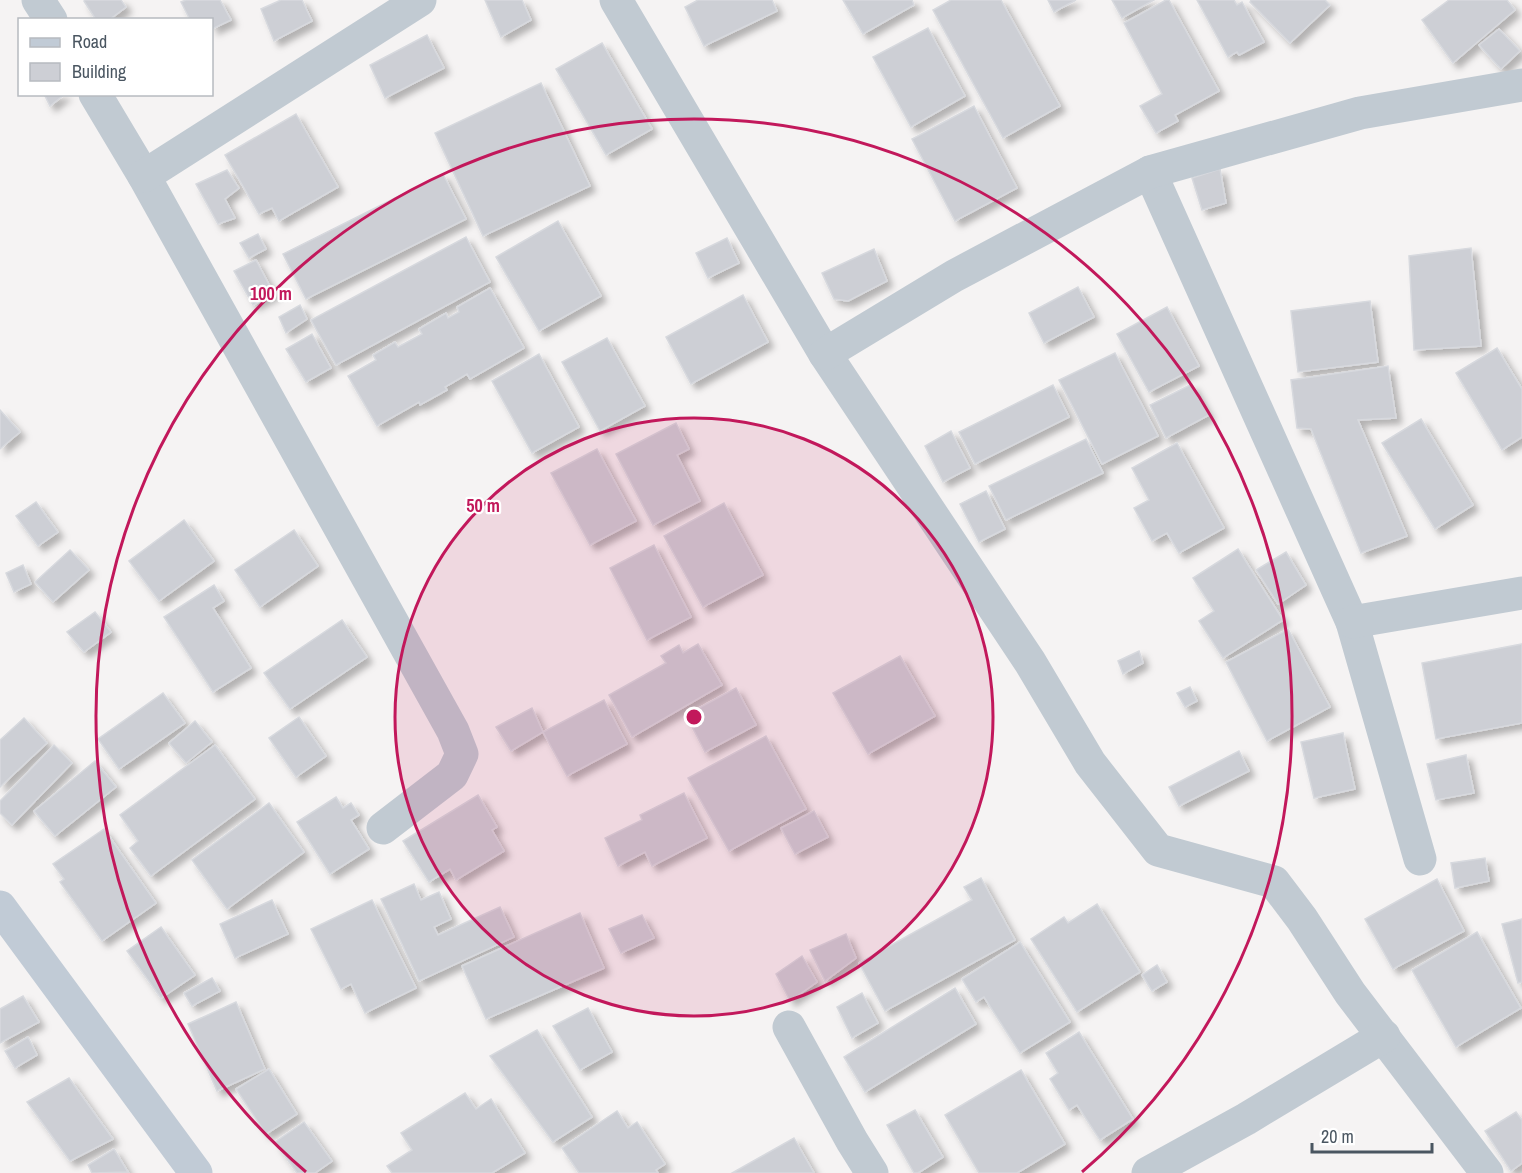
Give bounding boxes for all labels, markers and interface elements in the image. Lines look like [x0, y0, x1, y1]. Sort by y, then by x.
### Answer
legend [18, 18, 213, 96]
text: Road [72, 29, 107, 54]
text: Building [72, 59, 127, 84]
text: 100 m [250, 281, 292, 306]
text: 50 m [466, 493, 500, 518]
centre of rings [684, 707, 704, 727]
scale bar [1312, 1116, 1432, 1154]
text: 20 m [1321, 1124, 1354, 1149]

